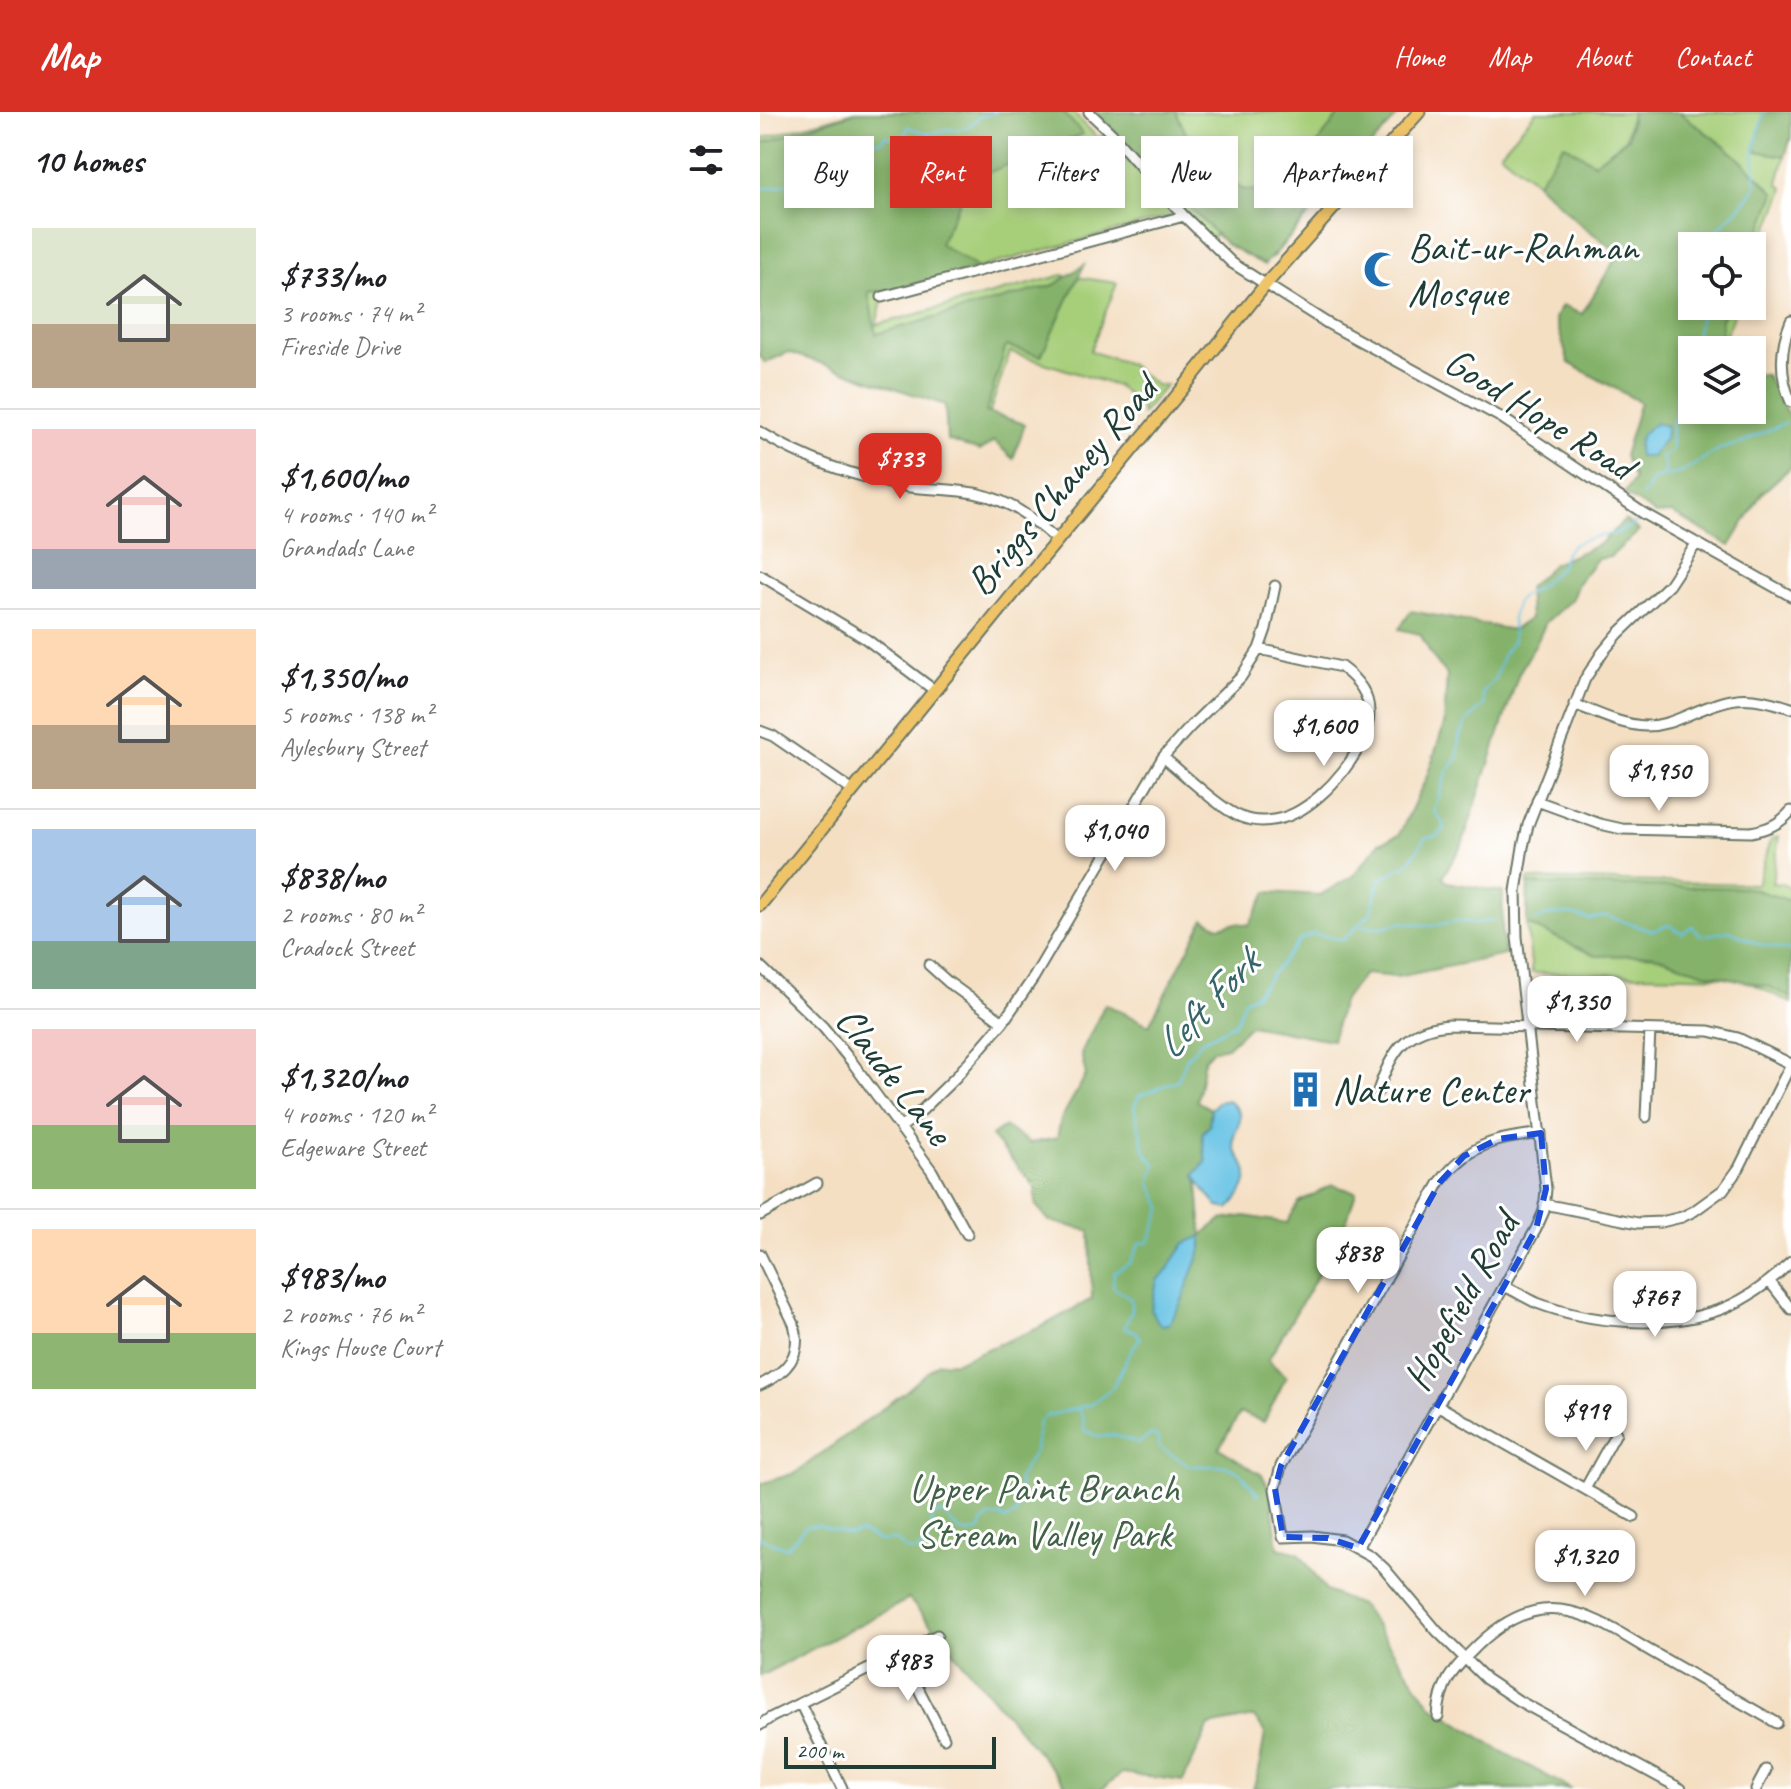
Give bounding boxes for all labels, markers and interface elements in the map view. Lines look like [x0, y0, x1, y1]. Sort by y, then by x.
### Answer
text: Map [40, 33, 99, 80]
text: Home [1394, 39, 1444, 74]
text: Map [1488, 39, 1531, 74]
text: About [1575, 39, 1631, 74]
text: Contact [1675, 39, 1751, 74]
chip: Buy [784, 136, 874, 208]
chip: Rent [890, 136, 992, 208]
chip: Filters [1008, 136, 1125, 208]
chip: New [1141, 136, 1238, 208]
chip: Apartment [1254, 136, 1413, 208]
icon: filters [684, 138, 728, 182]
text: 10 homes [32, 139, 143, 182]
place label: Bait-ur-Rahman Mosque [1408, 222, 1640, 318]
map controls [1678, 232, 1766, 424]
button: locate [1678, 232, 1766, 320]
mosque icon: Bait-ur-Rahman Mosque [1363, 250, 1401, 288]
text: $733/mo [280, 254, 385, 297]
icon: home [96, 260, 192, 356]
text: 3 rooms · 74 m² [280, 297, 421, 330]
text: Fireside Drive [280, 330, 400, 363]
street label: Good Hope Road [1436, 336, 1648, 494]
button: layers [1678, 336, 1766, 424]
street label: Briggs Chaney Road [955, 361, 1172, 606]
pin: $733 [853, 433, 947, 501]
text: $733 [877, 442, 923, 475]
text: $1,600/mo [280, 455, 408, 498]
icon: home [96, 461, 192, 557]
text: 4 rooms · 140 m² [280, 498, 432, 531]
text: Grandads Lane [280, 531, 413, 564]
text: $1,350/mo [280, 655, 406, 698]
icon: home [96, 661, 192, 757]
text: 5 rooms · 138 m² [280, 698, 432, 731]
pin: $1,600 [1259, 700, 1389, 768]
text: $1,600 [1292, 709, 1356, 742]
text: Aylesbury Street [280, 731, 425, 764]
pin: $1,950 [1594, 745, 1724, 813]
text: $1,950 [1628, 754, 1690, 787]
pin: $1,040 [1050, 805, 1180, 873]
text: $1,040 [1083, 814, 1147, 847]
text: $838/mo [280, 855, 385, 898]
icon: home [96, 861, 192, 957]
text: 2 rooms · 80 m² [280, 898, 421, 931]
text: Cradock Street [280, 931, 414, 964]
water label: Left Fork [1143, 933, 1275, 1070]
pin: $1,350 [1512, 976, 1642, 1044]
text: $1,350 [1545, 985, 1609, 1018]
street label: Claude Lane [825, 996, 966, 1157]
text: $1,320/mo [280, 1055, 407, 1098]
icon: home [96, 1061, 192, 1157]
place label: Nature Center [1332, 1065, 1532, 1115]
building icon: Nature Center [1287, 1070, 1325, 1108]
text: 4 rooms · 120 m² [280, 1098, 432, 1131]
text: Edgeware Street [280, 1131, 426, 1164]
street label: Hopefield Road [1392, 1198, 1533, 1399]
pin: $838 [1311, 1227, 1405, 1295]
text: $838 [1335, 1236, 1381, 1269]
text: $983/mo [280, 1255, 384, 1298]
icon: home [96, 1261, 192, 1357]
pin: $767 [1608, 1271, 1702, 1339]
text: $767 [1631, 1280, 1679, 1313]
text: 2 rooms · 76 m² [280, 1298, 421, 1331]
text: Kings House Court [280, 1331, 441, 1364]
pin: $919 [1539, 1385, 1633, 1453]
text: $919 [1563, 1394, 1609, 1427]
park label: Upper Paint Branch Stream Valley Park [909, 1463, 1180, 1559]
pin: $1,320 [1520, 1530, 1650, 1598]
text: $1,320 [1553, 1539, 1617, 1572]
pin: $983 [861, 1635, 955, 1703]
text: $983 [885, 1644, 931, 1677]
scale bar [784, 1733, 996, 1769]
text: 200 m [796, 1737, 843, 1765]

